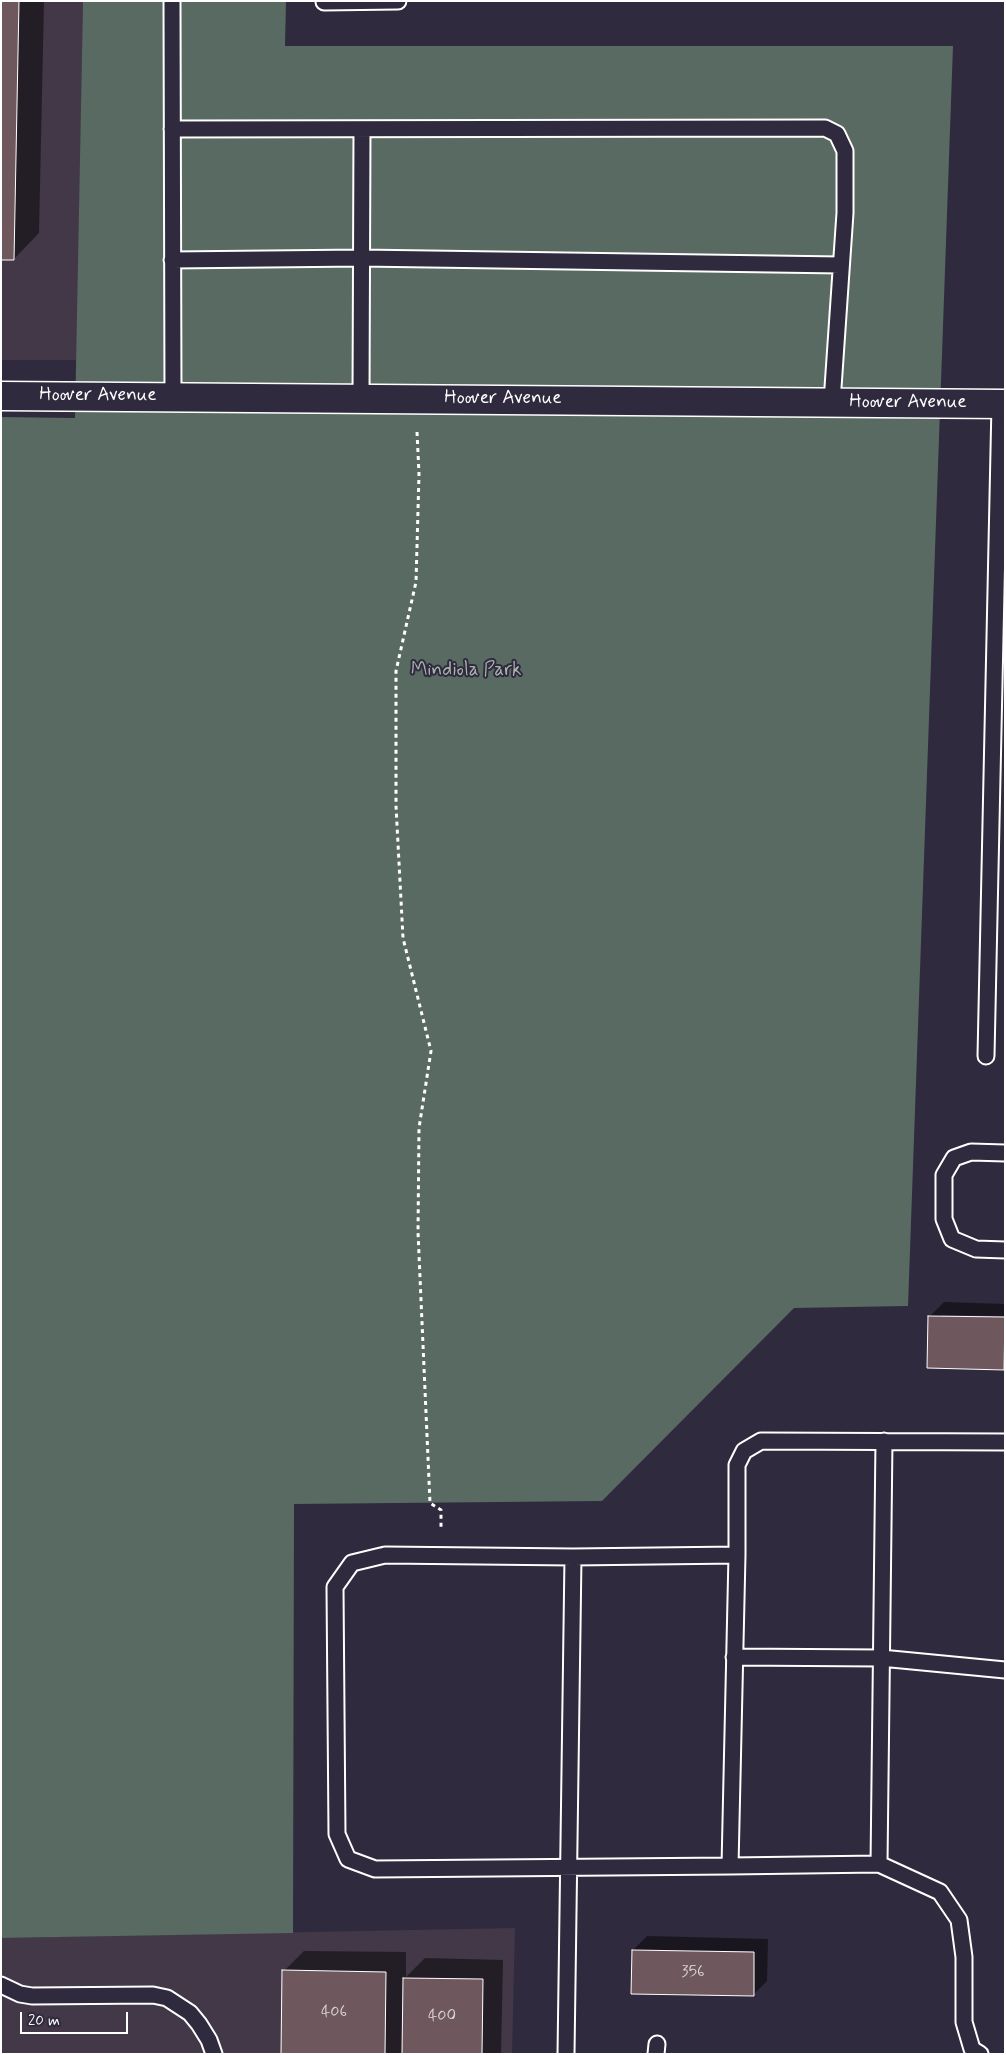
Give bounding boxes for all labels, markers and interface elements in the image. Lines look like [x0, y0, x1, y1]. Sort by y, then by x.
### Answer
street label: Hoover Avenue [39, 385, 157, 407]
street label: Hoover Avenue [444, 388, 562, 410]
street label: Hoover Avenue [849, 392, 967, 414]
park label: Mindiola Park [411, 660, 521, 682]
house number: 356 [681, 1963, 705, 1983]
scale bar [22, 2002, 130, 2034]
house number: 406 [321, 2003, 347, 2023]
house number: 400 [428, 2007, 456, 2027]
text: 20 m [28, 2011, 60, 2031]

